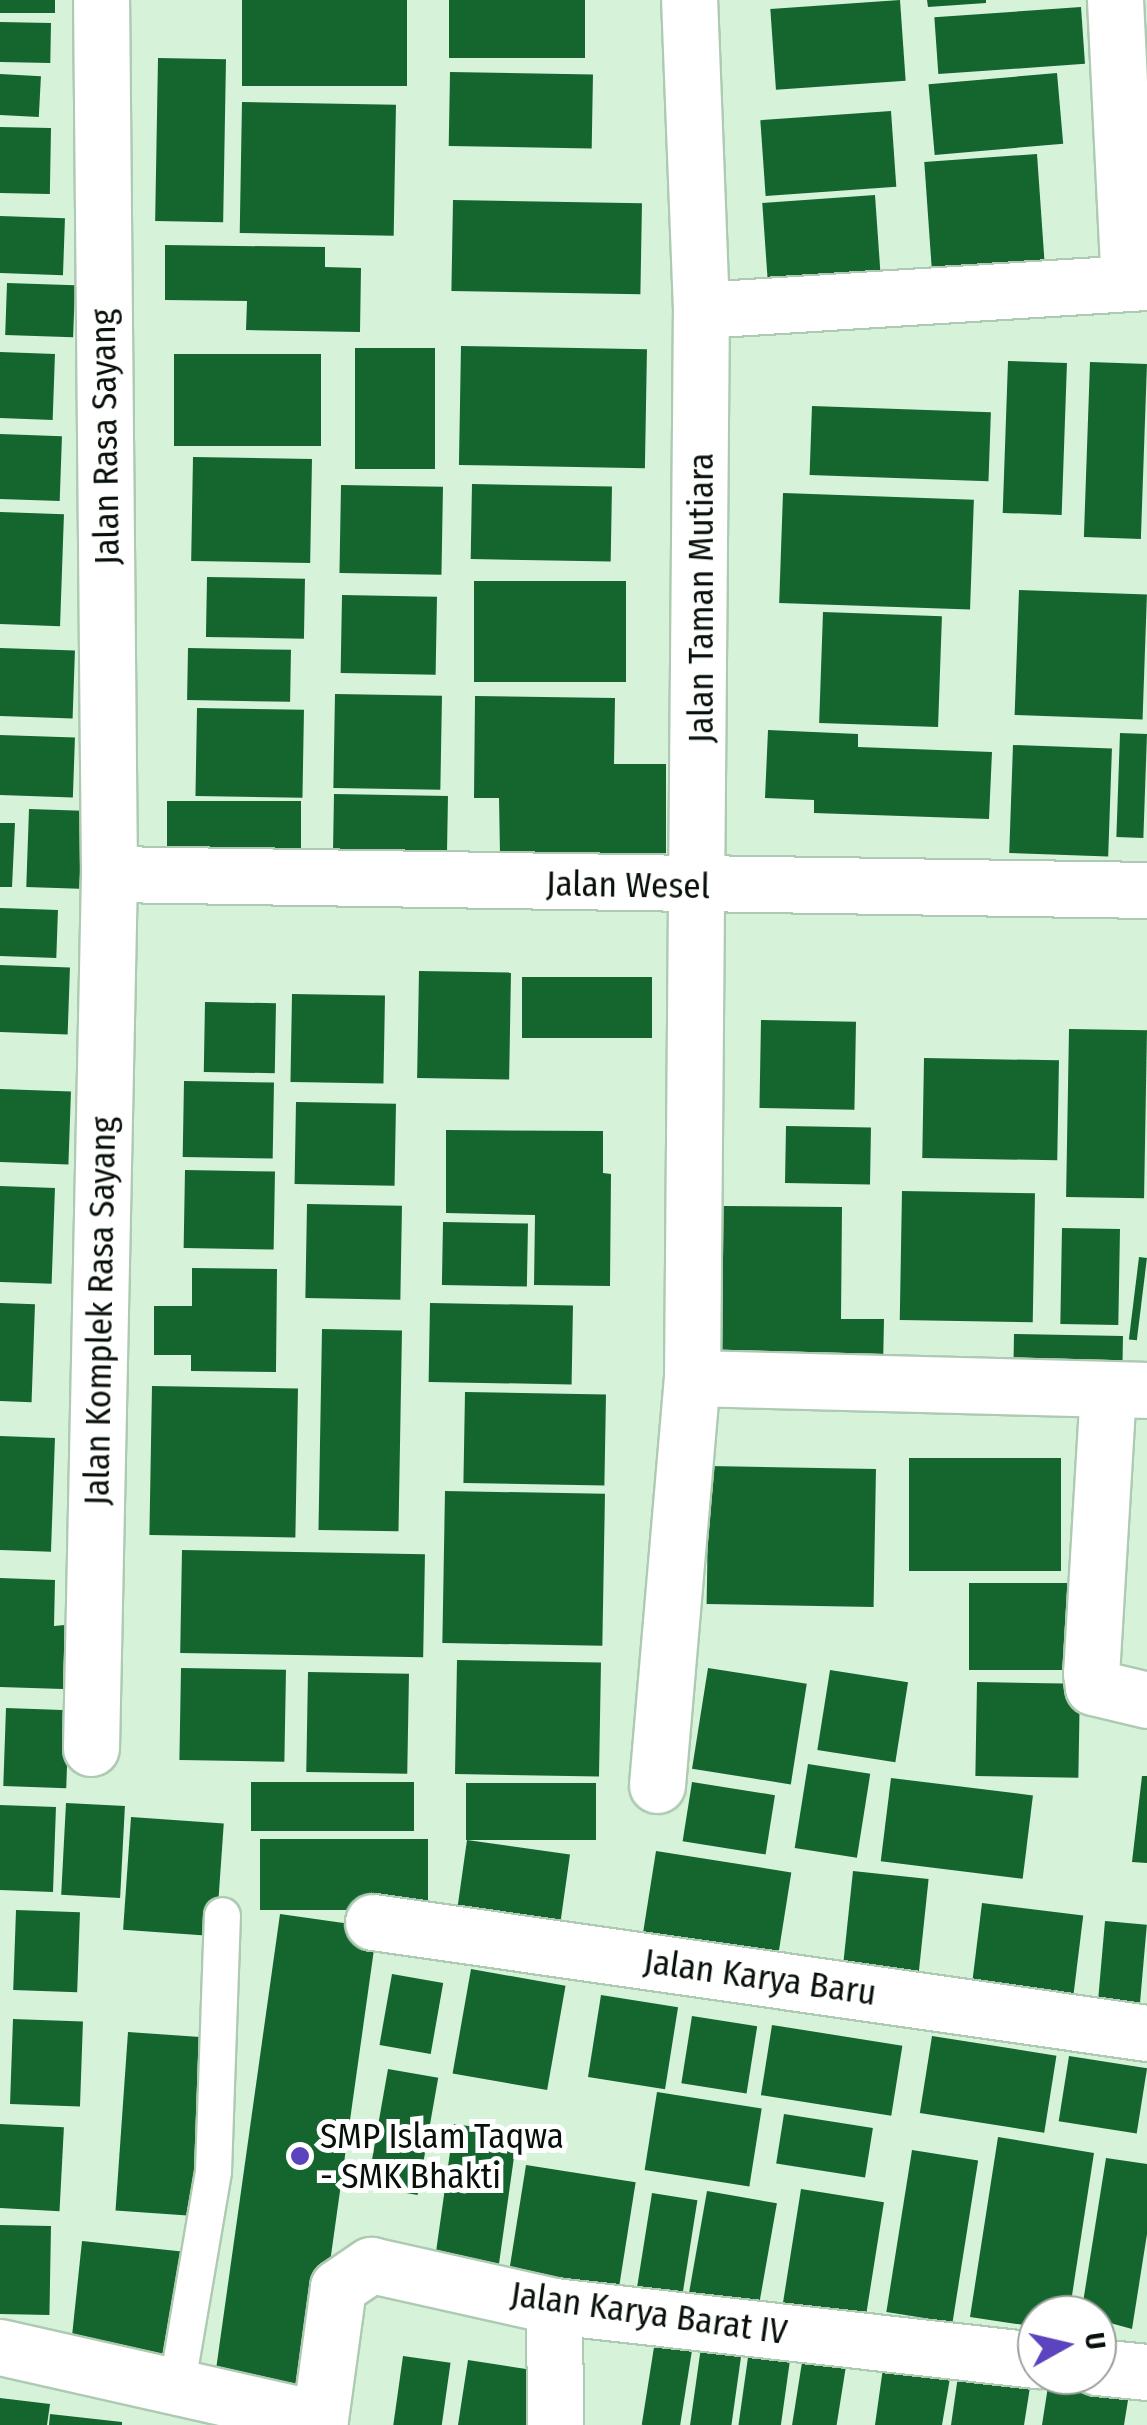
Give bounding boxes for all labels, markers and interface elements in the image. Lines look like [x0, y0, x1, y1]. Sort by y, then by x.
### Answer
street label: Jalan Rasa Sayang [82, 309, 128, 565]
street label: Jalan Taman Mutiara [680, 453, 722, 743]
street label: Jalan Wesel [546, 863, 710, 907]
street label: Jalan Komplek Rasa Sayang [76, 1116, 124, 1506]
street label: Jalan Karya Baru [641, 1940, 879, 2014]
place label: SMP Islam Taqwa - SMK Bhakti [320, 2115, 564, 2197]
marker: SMP Islam Taqwa - SMK Bhakti [289, 2145, 311, 2167]
street label: Jalan Karya Barat IV [508, 2273, 790, 2353]
north arrow [1017, 2295, 1117, 2395]
text: U [1078, 2331, 1113, 2351]

